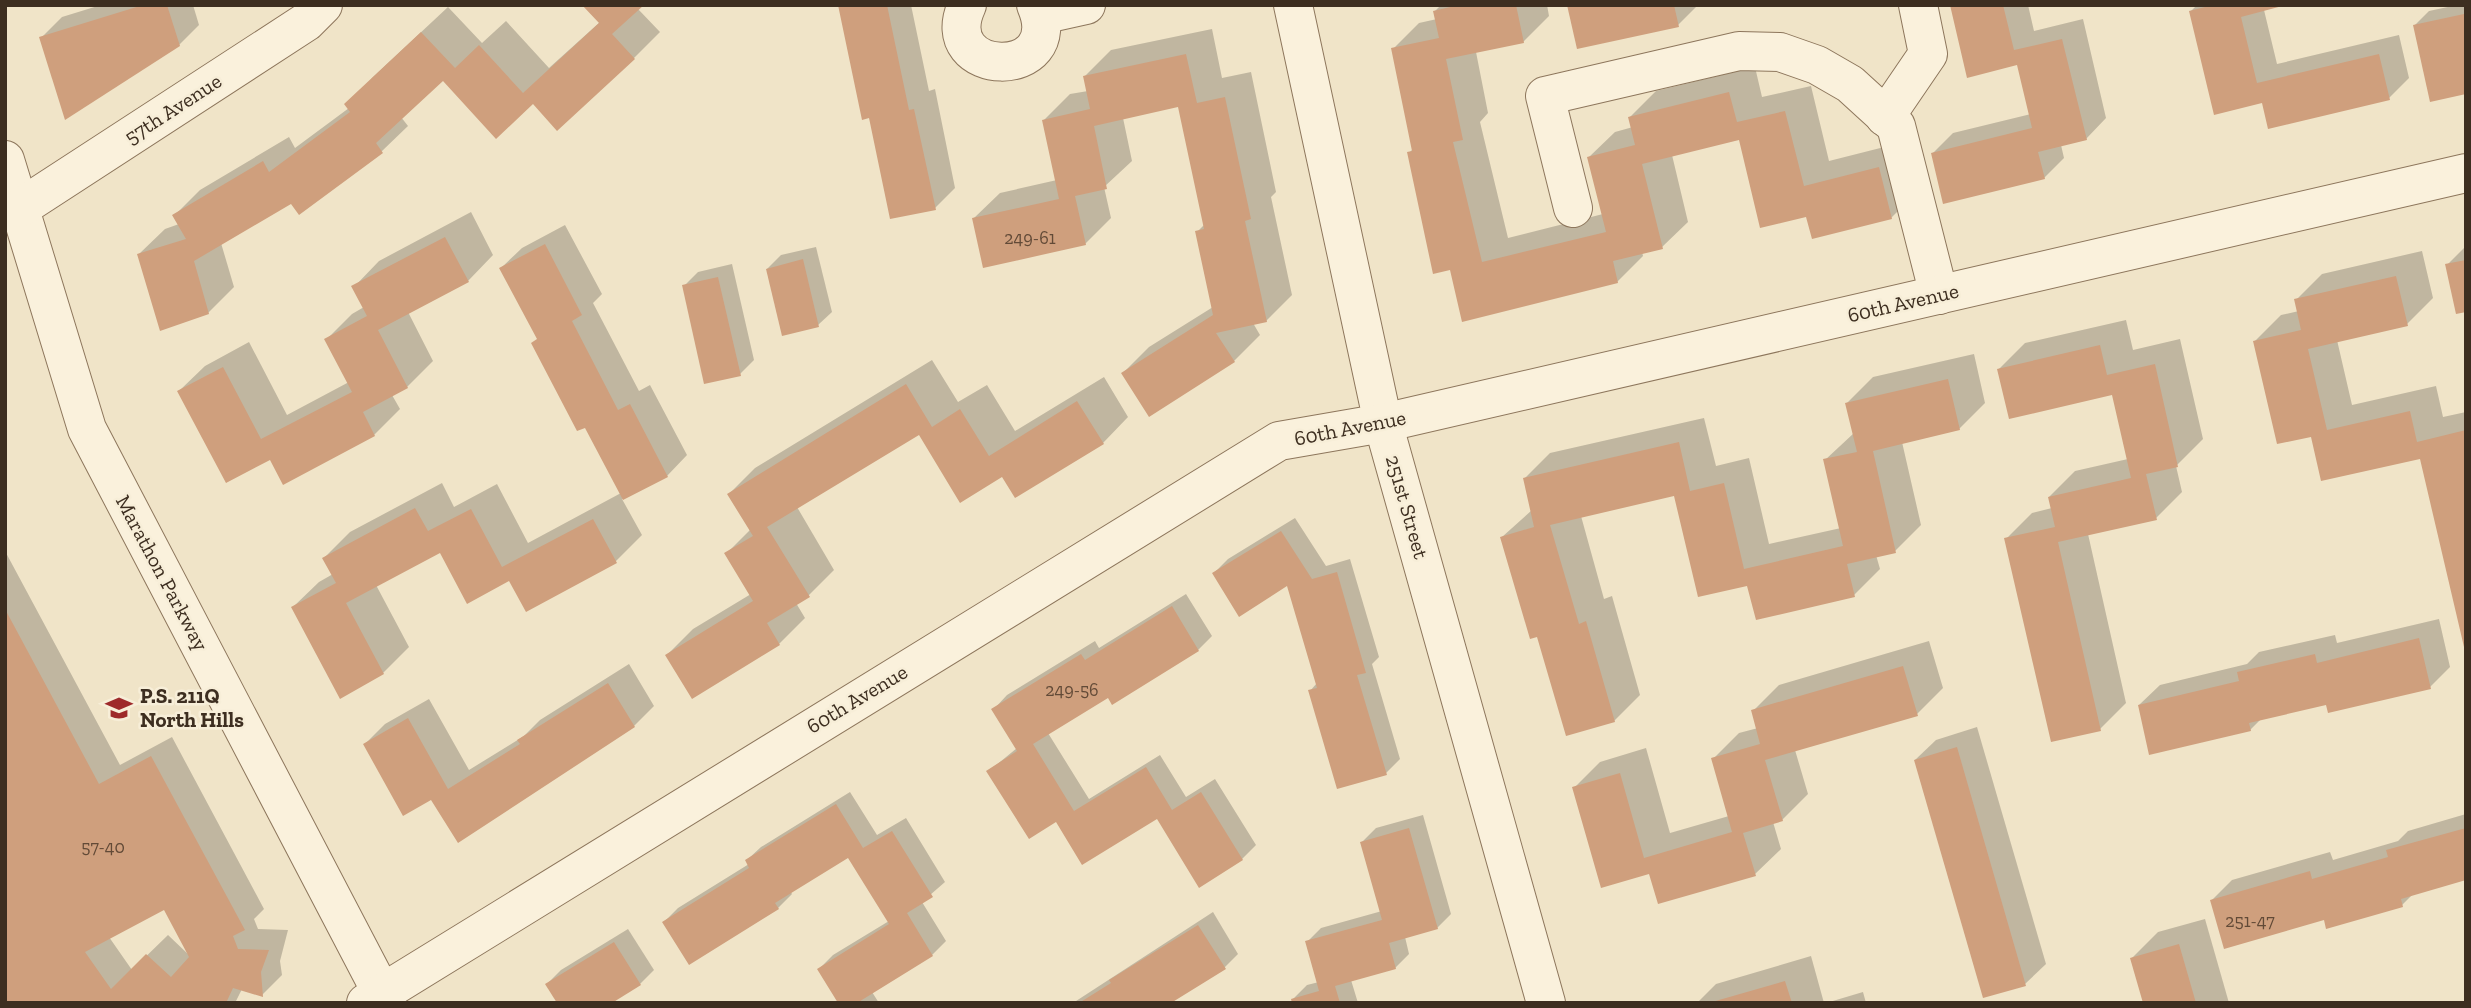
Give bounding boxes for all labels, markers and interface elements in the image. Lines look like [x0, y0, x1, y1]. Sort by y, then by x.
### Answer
street label: 57th Avenue [120, 68, 226, 149]
house number: 249-61 [1004, 227, 1056, 249]
street label: 60th Avenue [1845, 278, 1961, 327]
street label: 60th Avenue [1292, 404, 1408, 451]
street label: 251st Street [1381, 452, 1434, 562]
street label: Marathon Parkway [111, 491, 214, 655]
street label: 60th Avenue [802, 659, 912, 738]
house number: 249-56 [1045, 679, 1099, 701]
place label: P.S. 211Q North Hills [140, 683, 244, 732]
school or university icon: P.S. 211Q North Hills [104, 693, 134, 723]
house number: 57-40 [81, 836, 125, 858]
house number: 251-47 [2225, 910, 2275, 932]

